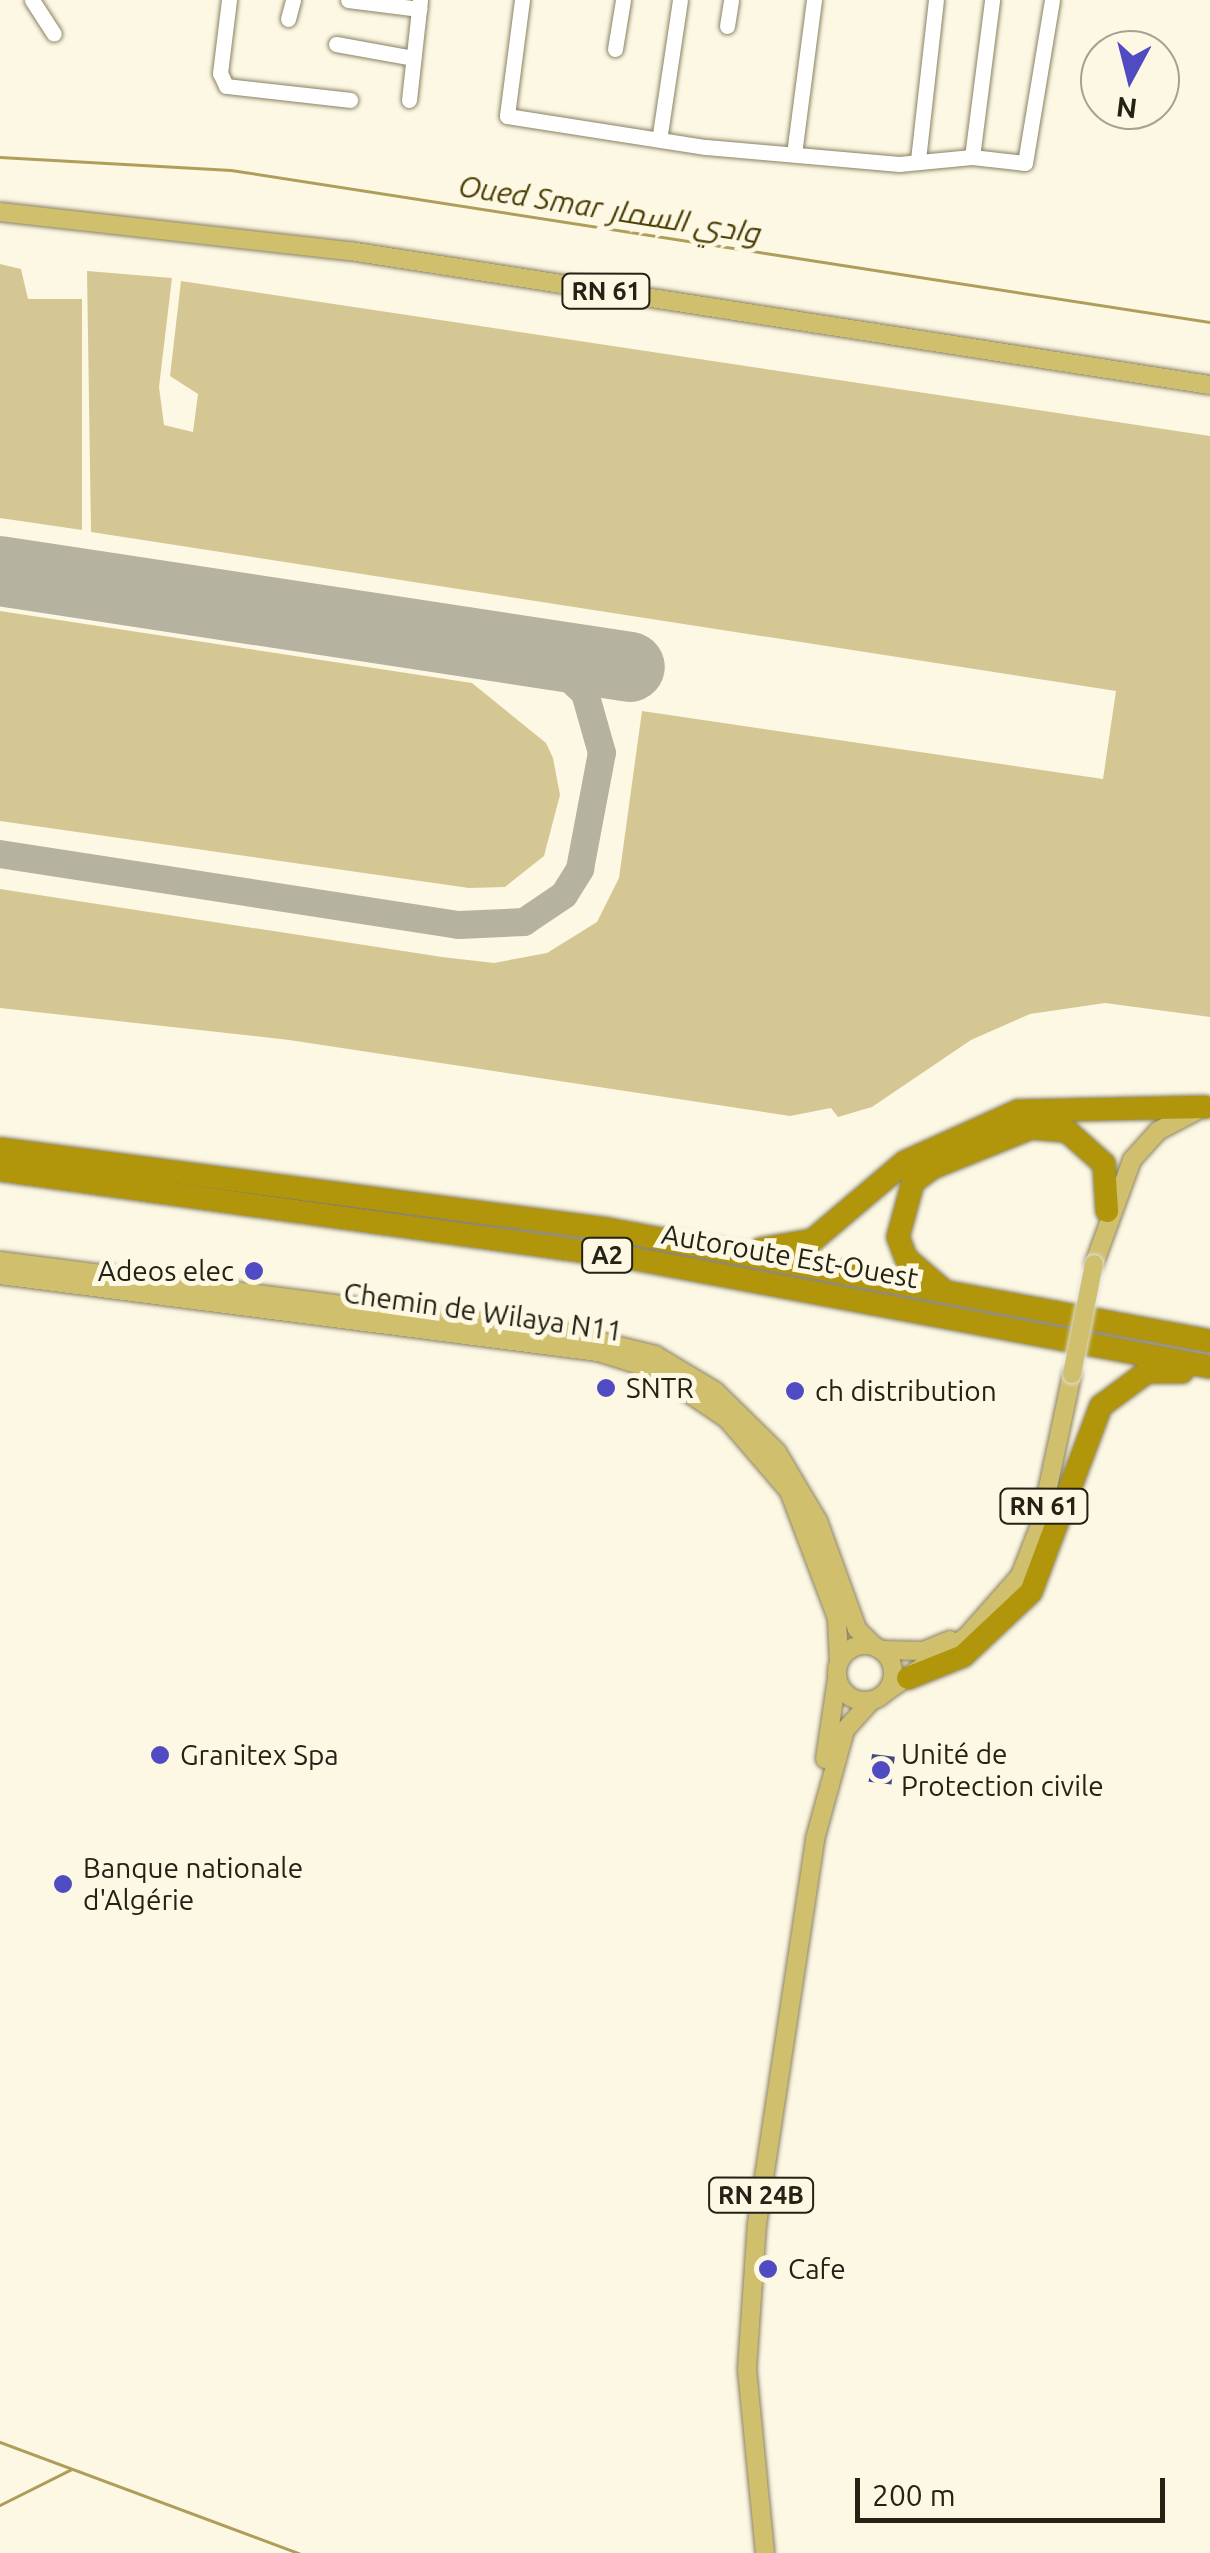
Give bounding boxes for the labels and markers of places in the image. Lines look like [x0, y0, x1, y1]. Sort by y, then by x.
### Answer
place label: Adeos elec [98, 1254, 234, 1288]
marker: Adeos elec [243, 1260, 265, 1282]
place label: SNTR [626, 1371, 694, 1405]
place label: ch distribution [815, 1374, 997, 1408]
marker: SNTR [595, 1377, 617, 1399]
marker: ch distribution [784, 1380, 806, 1402]
place label: Unité de Protection civile [901, 1737, 1104, 1803]
place label: Granitex Spa [180, 1738, 339, 1772]
marker: Granitex Spa [149, 1744, 171, 1766]
marker: Unité de Protection civile [870, 1759, 892, 1781]
place label: Banque nationale d'Algérie [83, 1851, 303, 1917]
marker: Banque nationale d'Algérie [52, 1873, 74, 1895]
place label: Cafe [788, 2252, 846, 2286]
marker: Cafe [757, 2258, 779, 2280]

